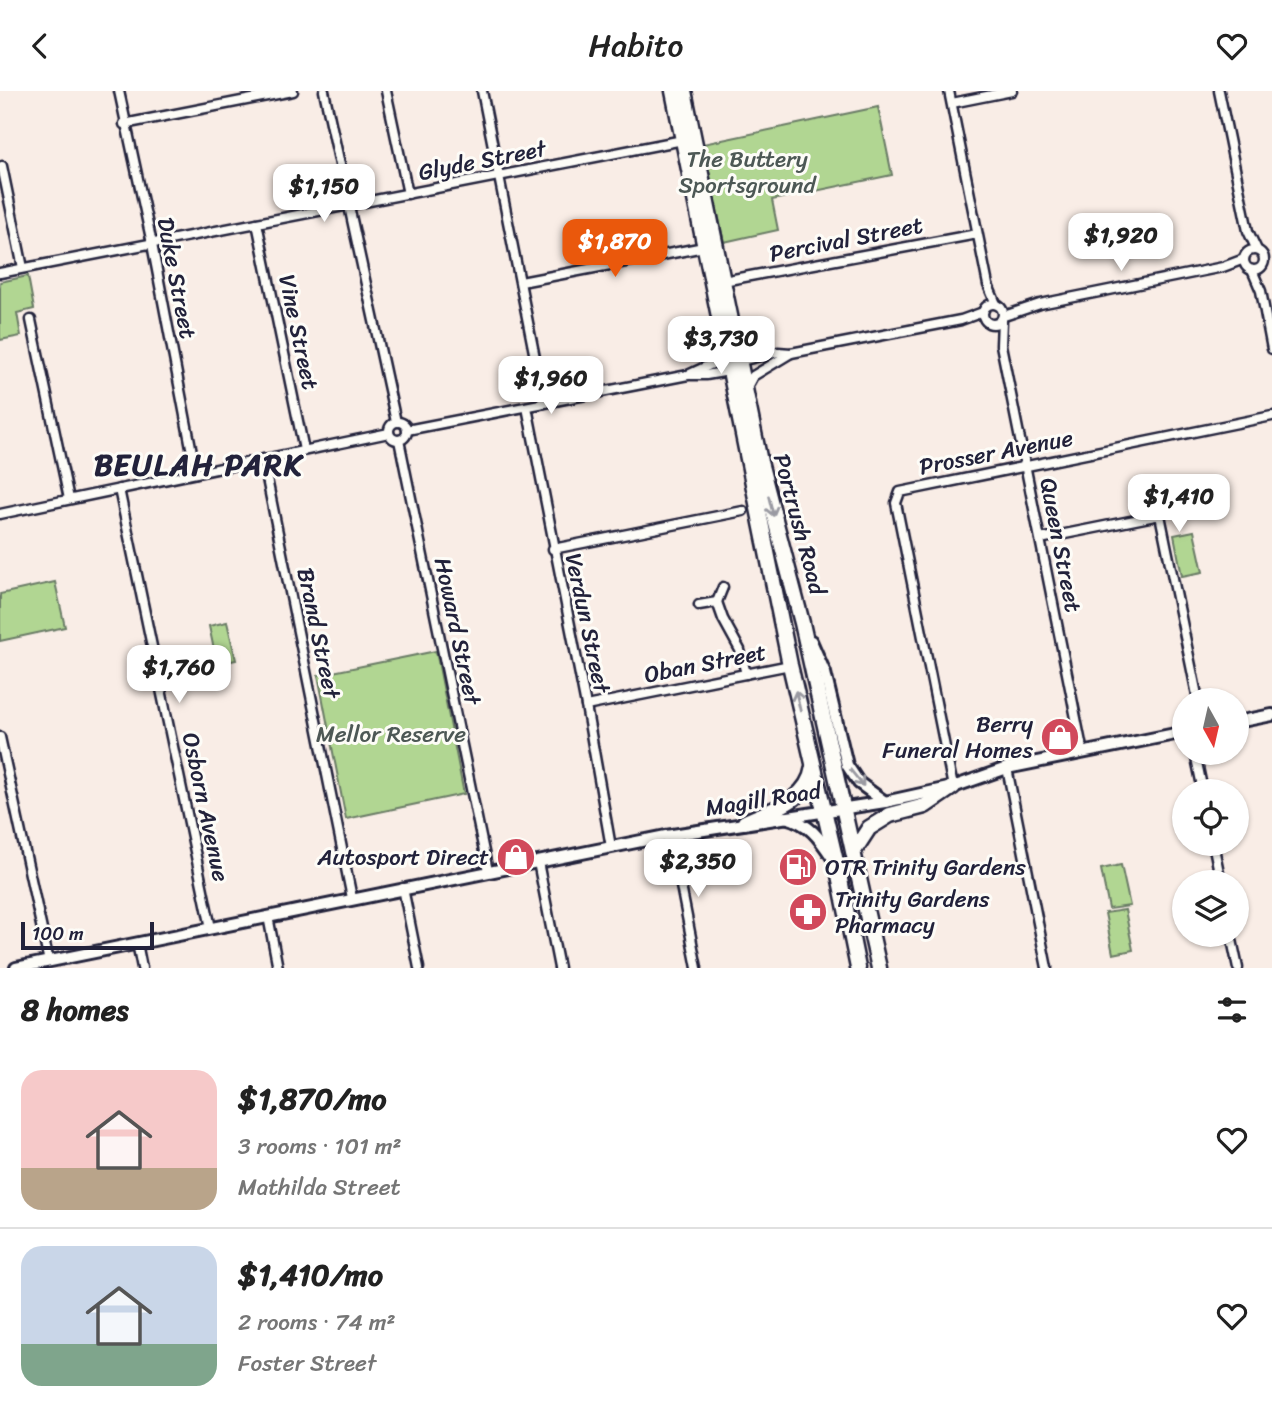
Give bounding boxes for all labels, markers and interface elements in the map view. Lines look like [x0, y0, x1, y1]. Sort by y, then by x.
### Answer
text: Habito [589, 17, 683, 74]
icon: back [21, 27, 59, 65]
icon: heart [1213, 27, 1251, 65]
street label: Glyde Street [415, 128, 551, 193]
park label: The Buttery Sportsground [678, 139, 817, 206]
pin: $1,150 [267, 165, 381, 224]
text: $1,150 [289, 166, 359, 207]
street label: Percival Street [766, 205, 926, 274]
pin: $1,920 [1064, 213, 1178, 273]
street label: Duke Street [145, 214, 208, 342]
text: $1,920 [1084, 215, 1158, 256]
pin: $1,870 [558, 219, 672, 279]
text: $1,870 [578, 221, 652, 262]
street label: Vine Street [266, 271, 331, 394]
pin: $3,730 [664, 317, 778, 376]
text: $3,730 [684, 318, 758, 359]
pin: $1,960 [494, 357, 608, 416]
text: $1,960 [514, 358, 588, 399]
street label: Prosser Avenue [916, 417, 1077, 487]
district label: BEULAH PARK [94, 438, 305, 492]
street label: Portrush Road [761, 449, 839, 601]
street label: Queen Street [1027, 474, 1094, 616]
pin: $1,410 [1122, 475, 1236, 534]
text: $1,410 [1144, 476, 1214, 517]
one-way arrow [765, 494, 778, 517]
street label: Verdun Street [553, 549, 623, 699]
street label: Howard Street [422, 554, 493, 710]
street label: Brand Street [285, 564, 353, 704]
street label: Oban Street [641, 632, 770, 695]
pin: $1,760 [122, 645, 236, 705]
text: $1,760 [143, 647, 215, 688]
north arrow [1172, 688, 1250, 765]
map controls [1172, 688, 1249, 947]
one-way arrow [791, 690, 805, 713]
place label: Berry Funeral Homes [882, 704, 1033, 771]
park label: Mellor Reserve [316, 714, 466, 755]
shop icon: Berry Funeral Homes [1039, 716, 1081, 758]
street label: Osborn Avenue [170, 729, 241, 886]
one-way arrow [850, 768, 865, 786]
street label: Magill Road [702, 770, 826, 829]
button: locate [1172, 779, 1249, 856]
shop icon: Autosport Direct [495, 836, 537, 878]
place label: Autosport Direct [316, 837, 489, 878]
pin: $2,350 [641, 839, 755, 899]
text: $2,350 [660, 841, 736, 882]
fuel station icon: OTR Trinity Gardens [777, 846, 819, 888]
place label: OTR Trinity Gardens [825, 847, 1026, 888]
button: layers [1172, 870, 1249, 947]
place label: Trinity Gardens Pharmacy [835, 879, 990, 946]
pharmacy icon: Trinity Gardens Pharmacy [787, 891, 829, 933]
text: 100 m [32, 917, 84, 950]
scale bar [21, 919, 154, 951]
text: 8 homes [21, 983, 129, 1037]
icon: filters [1213, 991, 1251, 1029]
text: $1,870/mo [238, 1072, 386, 1126]
icon: home [77, 1098, 161, 1182]
icon: heart [1213, 1121, 1251, 1159]
text: 3 rooms · 101 m² [238, 1126, 402, 1167]
text: Mathilda Street [238, 1167, 401, 1208]
text: $1,410/mo [238, 1248, 383, 1302]
icon: home [77, 1274, 161, 1358]
icon: heart [1213, 1297, 1251, 1335]
text: 2 rooms · 74 m² [238, 1302, 395, 1343]
text: Foster Street [238, 1343, 376, 1384]

